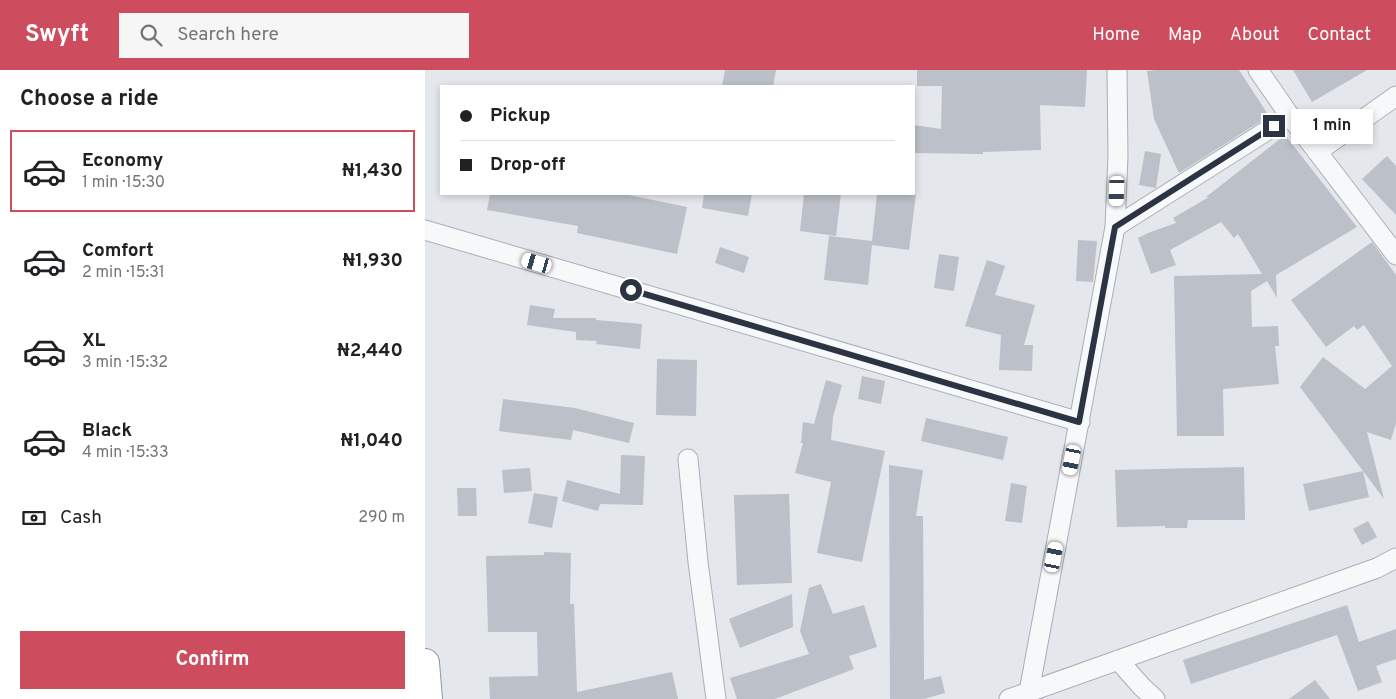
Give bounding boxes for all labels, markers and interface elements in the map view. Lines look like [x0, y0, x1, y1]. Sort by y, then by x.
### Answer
search box [119, 13, 469, 58]
text: Swyft [25, 20, 89, 50]
icon: search [137, 21, 165, 49]
text: Search here [177, 23, 279, 47]
text: Home [1092, 24, 1140, 47]
text: Map [1168, 24, 1202, 47]
text: About [1230, 24, 1279, 47]
text: Contact [1307, 24, 1371, 47]
text: Choose a ride [20, 86, 158, 113]
text: Pickup [490, 104, 550, 128]
callout: 1 min [1291, 108, 1374, 144]
route end [1263, 115, 1285, 137]
text: 1 min [1313, 116, 1351, 136]
icon: car [22, 149, 67, 194]
text: Economy [82, 149, 163, 173]
text: Drop-off [490, 153, 565, 177]
text: ₦1,430 [342, 159, 403, 183]
text: 1 min · 15:30 [82, 173, 165, 193]
car [1108, 176, 1125, 206]
icon: car [22, 239, 67, 284]
text: Comfort [82, 239, 154, 263]
text: ₦1,930 [343, 249, 403, 273]
car [520, 252, 553, 274]
text: 2 min · 15:31 [82, 263, 165, 283]
route start [620, 279, 642, 301]
icon: car [22, 329, 67, 374]
text: XL [82, 329, 105, 353]
text: ₦2,440 [337, 339, 403, 363]
text: 3 min · 15:32 [82, 353, 168, 373]
icon: car [22, 419, 67, 464]
text: Black [82, 419, 132, 443]
text: ₦1,040 [341, 429, 403, 453]
text: 4 min · 15:33 [82, 443, 169, 463]
car [1061, 444, 1082, 476]
icon: cash [20, 504, 48, 532]
text: Cash [60, 506, 102, 530]
text: 290 m [358, 508, 405, 528]
car [1043, 541, 1064, 573]
button: Confirm [20, 631, 405, 689]

